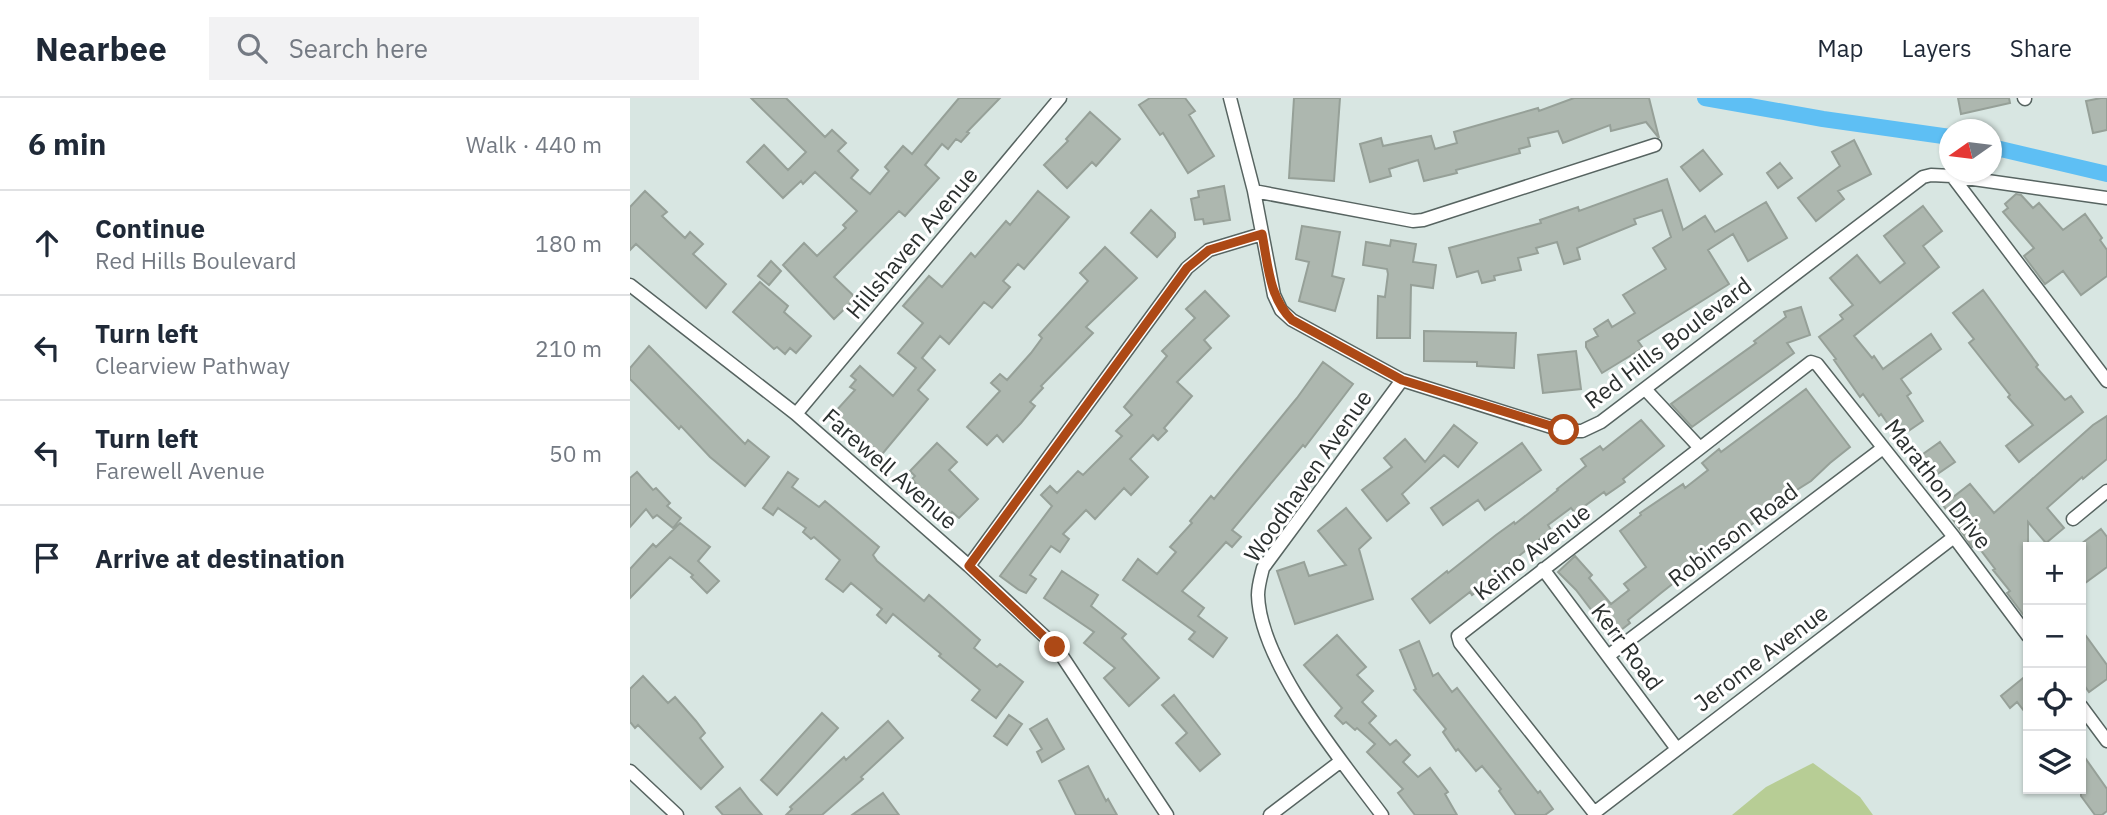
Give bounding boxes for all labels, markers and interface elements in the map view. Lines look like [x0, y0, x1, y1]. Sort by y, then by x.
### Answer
search box [209, 17, 699, 80]
text: Nearbee [35, 27, 167, 70]
icon: search [233, 29, 271, 67]
text: Search here [289, 31, 428, 65]
text: Map [1817, 32, 1864, 64]
text: Layers [1902, 32, 1972, 64]
text: Share [2010, 32, 2072, 64]
north arrow [1939, 119, 2002, 182]
text: 6 min [28, 124, 106, 163]
text: Walk · 440 m [466, 129, 602, 159]
street label: Hillshaven Avenue [839, 160, 984, 325]
text: Continue [95, 211, 205, 245]
icon: ahead [28, 224, 66, 262]
text: 180 m [535, 228, 602, 258]
text: Red Hills Boulevard [95, 245, 297, 275]
street label: Red Hills Boulevard [1578, 270, 1757, 415]
text: Turn left [95, 316, 198, 350]
icon: left [28, 329, 66, 367]
text: 210 m [535, 333, 602, 363]
text: Clearview Pathway [95, 350, 290, 380]
street label: Woodhaven Avenue [1237, 383, 1378, 567]
street label: Farewell Avenue [817, 401, 965, 535]
street label: Marathon Drive [1878, 412, 1999, 555]
route start [1548, 414, 1579, 445]
text: Turn left [95, 421, 198, 455]
icon: left [28, 434, 66, 472]
text: 50 m [549, 438, 602, 468]
text: Farewell Avenue [95, 455, 265, 485]
street label: Robinson Road [1662, 476, 1803, 593]
street label: Keino Avenue [1467, 496, 1596, 606]
icon: arrive [28, 539, 66, 577]
text: Arrive at destination [95, 541, 345, 575]
map controls [2023, 542, 2086, 794]
button: + [2023, 542, 2086, 605]
street label: Kerr Road [1585, 597, 1670, 696]
street label: Jerome Avenue [1687, 597, 1834, 717]
button: − [2023, 605, 2086, 668]
route end [1039, 631, 1070, 662]
button: locate [2023, 668, 2086, 731]
button: layers [2023, 731, 2086, 794]

